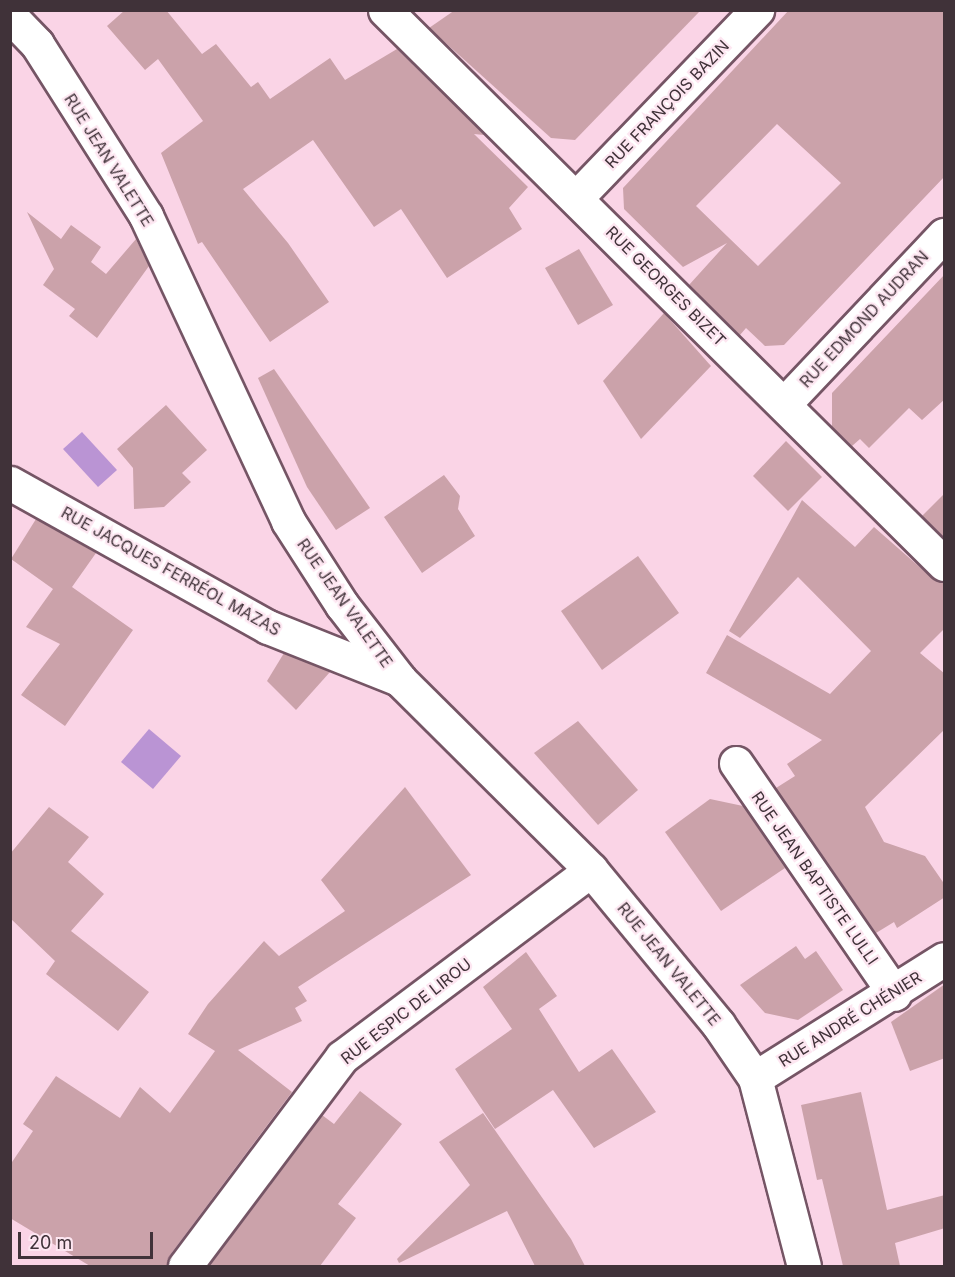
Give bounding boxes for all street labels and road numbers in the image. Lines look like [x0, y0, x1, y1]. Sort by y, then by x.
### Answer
street label: RUE FRANÇOIS BAZIN [601, 36, 733, 172]
street label: RUE JEAN VALETTE [60, 90, 158, 230]
street label: RUE GEORGES BIZET [602, 222, 730, 350]
street label: RUE EDMOND AUDRAN [796, 247, 932, 391]
street label: RUE JACQUES FERRÉOL MAZAS [58, 503, 284, 639]
street label: RUE JEAN VALETTE [293, 535, 397, 671]
street label: RUE JEAN BAPTISTE LULLI [748, 788, 882, 968]
street label: RUE JEAN VALETTE [614, 899, 724, 1029]
street label: RUE ESPIC DE LIROU [337, 954, 475, 1068]
street label: RUE ANDRÉ CHÉNIER [775, 967, 925, 1071]

